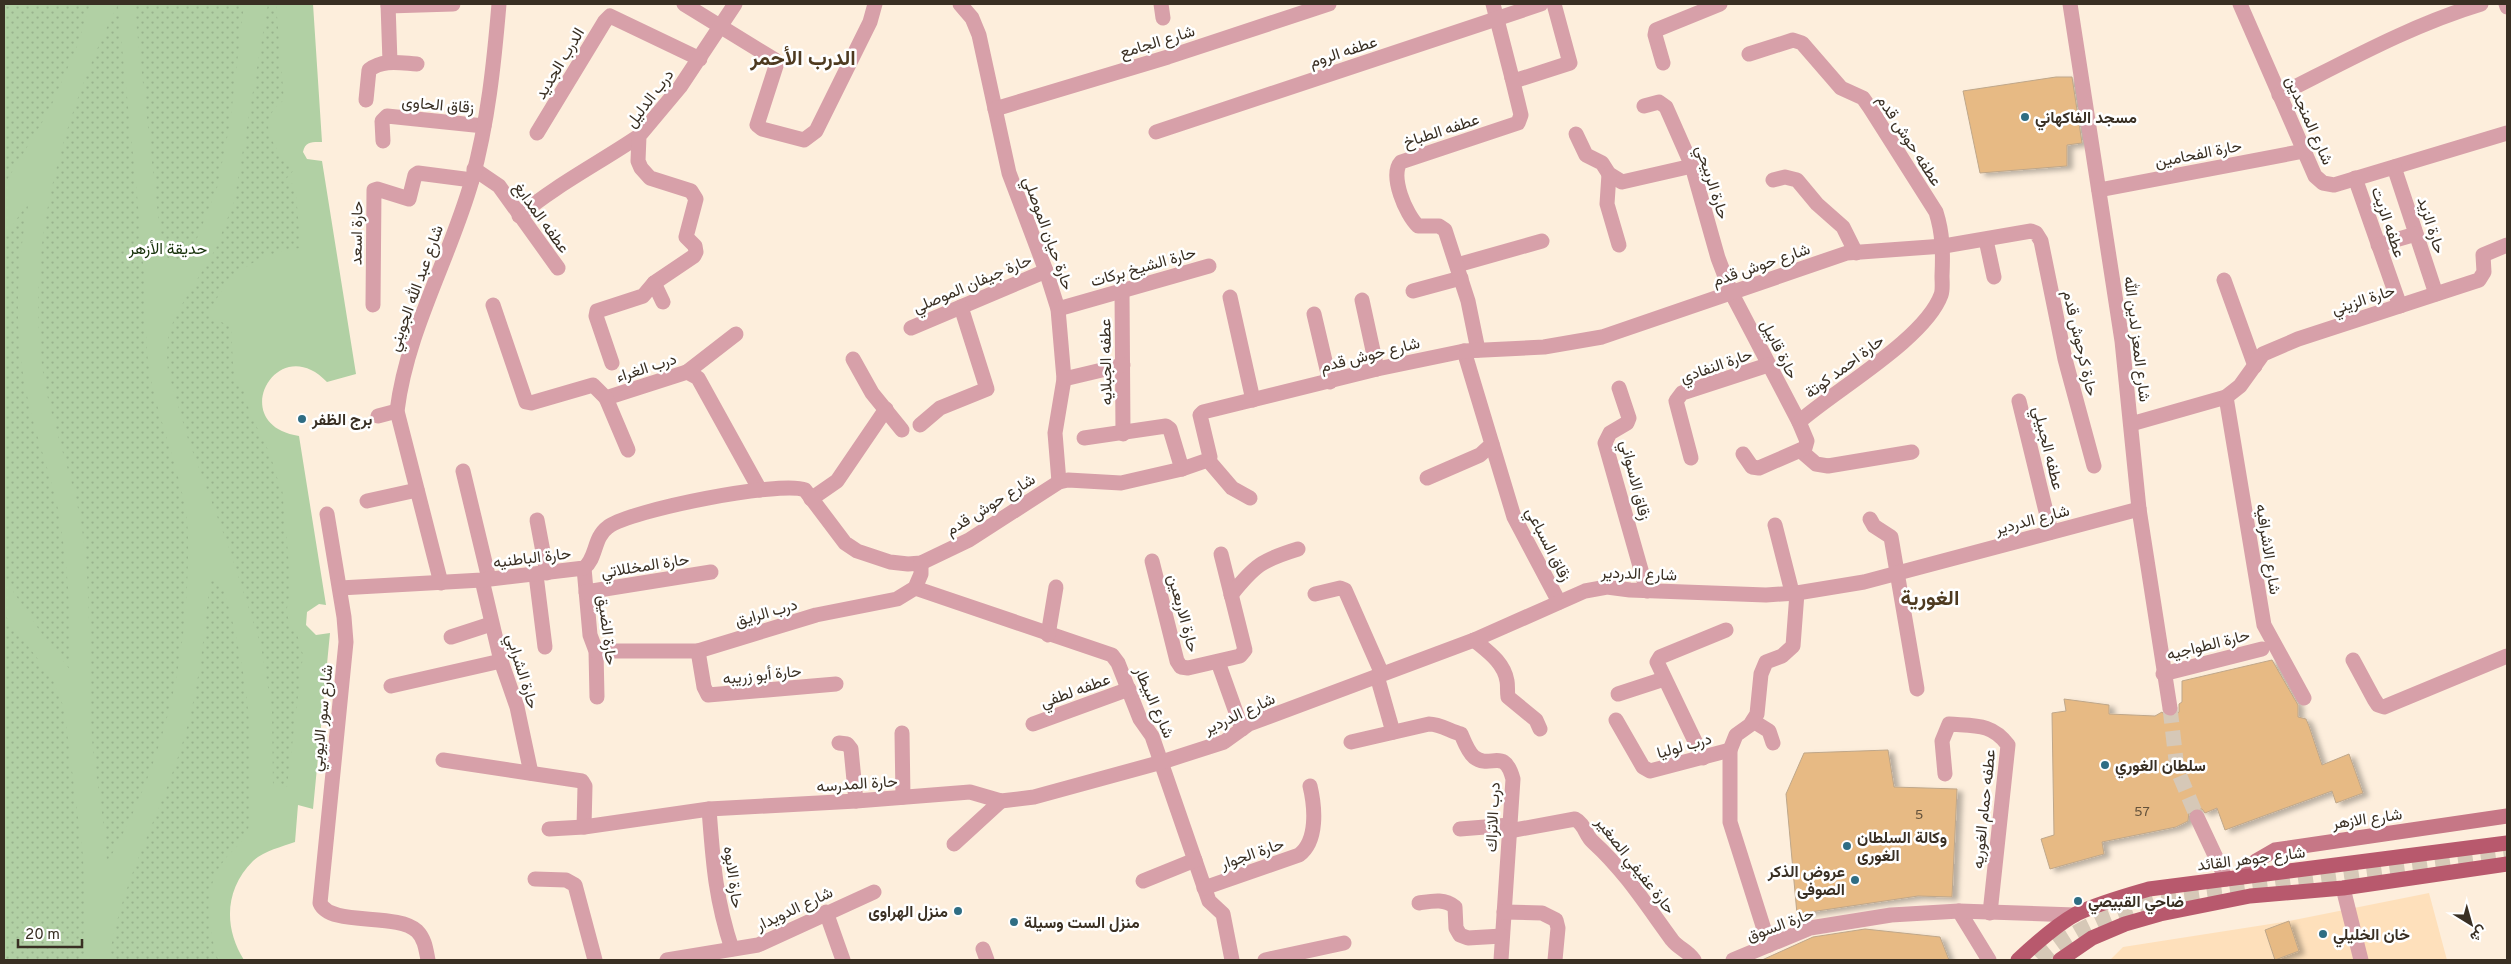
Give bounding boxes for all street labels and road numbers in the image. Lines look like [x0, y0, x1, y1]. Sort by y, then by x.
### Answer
street label: شارع الجامع [1118, 22, 1198, 64]
street label: الدرب الجديد [532, 25, 590, 103]
street label: عطفه الروم [1307, 33, 1380, 73]
street label: درب الدليل [622, 66, 679, 132]
street label: شارع المنجدين [2280, 73, 2337, 168]
street label: عطفه حوش قدم [1871, 92, 1945, 191]
street label: زقاق الحاوى [401, 93, 475, 119]
street label: عطفه الطباخ [1401, 110, 1482, 154]
street label: حارة الفحامين [2153, 137, 2244, 173]
street label: حارة الربيحي [1688, 143, 1732, 223]
street label: حارة حيان الموصلي [1015, 174, 1077, 294]
street label: عطفه المدابغ [508, 179, 573, 258]
street label: عطفه الزيت [2366, 185, 2409, 261]
street label: حارة الزيد [2412, 195, 2449, 257]
street label: حارة اسعد [347, 200, 369, 265]
street label: شارع عبد الله الجويني [384, 222, 451, 355]
street label: شارع حوش قدم [1710, 240, 1813, 292]
street label: حارة الشيخ بركات [1089, 243, 1199, 292]
street label: حارة جيفان الموصلي [910, 251, 1036, 321]
street label: شارع المعز لدين الله [2118, 275, 2155, 403]
street label: حارة الزيني [2329, 281, 2399, 322]
street label: حارة كرحوش قدم [2057, 288, 2101, 399]
street label: حارة قابيل [1755, 317, 1802, 383]
street label: عطفه الجبلايه [1096, 318, 1118, 406]
street label: حارة احمد كوتة [1802, 331, 1889, 404]
street label: شارع حوش قدم [1319, 334, 1422, 378]
street label: حارة النفادي [1678, 345, 1756, 390]
street label: درب الغراء [614, 350, 679, 388]
street label: عطفه الجبيلي [2025, 405, 2067, 493]
street label: زقاق الاسواني [1613, 438, 1654, 523]
street label: شارع حوش قدم [943, 470, 1040, 541]
street label: شارع الدردير [1992, 501, 2072, 541]
street label: شارع الاشرافيه [2250, 503, 2284, 596]
street label: زقاق السباعي [1518, 504, 1575, 586]
street label: حارة الباطنيه [492, 544, 573, 574]
street label: حارة المخللاتي [600, 550, 691, 586]
street label: شارع الدردير [1599, 564, 1677, 586]
street label: حارة الاربعين [1162, 572, 1202, 655]
street label: حارة الضيق [592, 594, 620, 667]
street label: درب الرايق [733, 595, 800, 632]
street label: حارة الطواجيه [2165, 626, 2252, 666]
street label: حارة الشرابي [498, 632, 542, 712]
street label: حارة أبو زريبه [722, 662, 803, 690]
street label: شارع البيطار [1128, 663, 1178, 742]
street label: شارع سور الايوبي [307, 664, 341, 773]
street label: عطفه لطفي [1038, 670, 1114, 716]
street label: شارع الدردير [1200, 690, 1279, 740]
street label: درب لوليا [1655, 730, 1714, 764]
street label: عطفه حمام الغوريه [1969, 749, 2001, 870]
street label: حارة المدرسه [816, 772, 899, 798]
street label: درب الاتراك [1482, 782, 1506, 853]
street label: شارع الازهر [2330, 805, 2403, 835]
street label: حارة عفيفي الصغير [1588, 813, 1679, 920]
street label: حارة الجوار [1217, 835, 1287, 875]
street label: شارع جوهر القائد [2196, 843, 2306, 877]
street label: حارة الابوه [718, 845, 746, 910]
street label: شارع الدويدار [752, 883, 836, 937]
street label: حارة السوق [1744, 904, 1817, 947]

